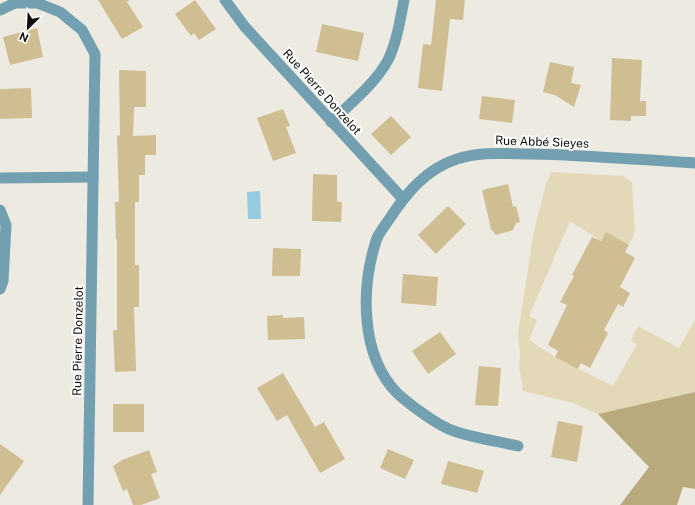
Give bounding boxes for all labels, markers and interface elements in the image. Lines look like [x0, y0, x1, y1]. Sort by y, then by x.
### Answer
north arrow [8, 8, 48, 48]
text: N [18, 30, 30, 44]
street label: Rue Pierre Donzelot [280, 46, 364, 138]
street label: Rue Abbé Sieyes [495, 133, 589, 151]
street label: Rue Pierre Donzelot [70, 286, 86, 396]

